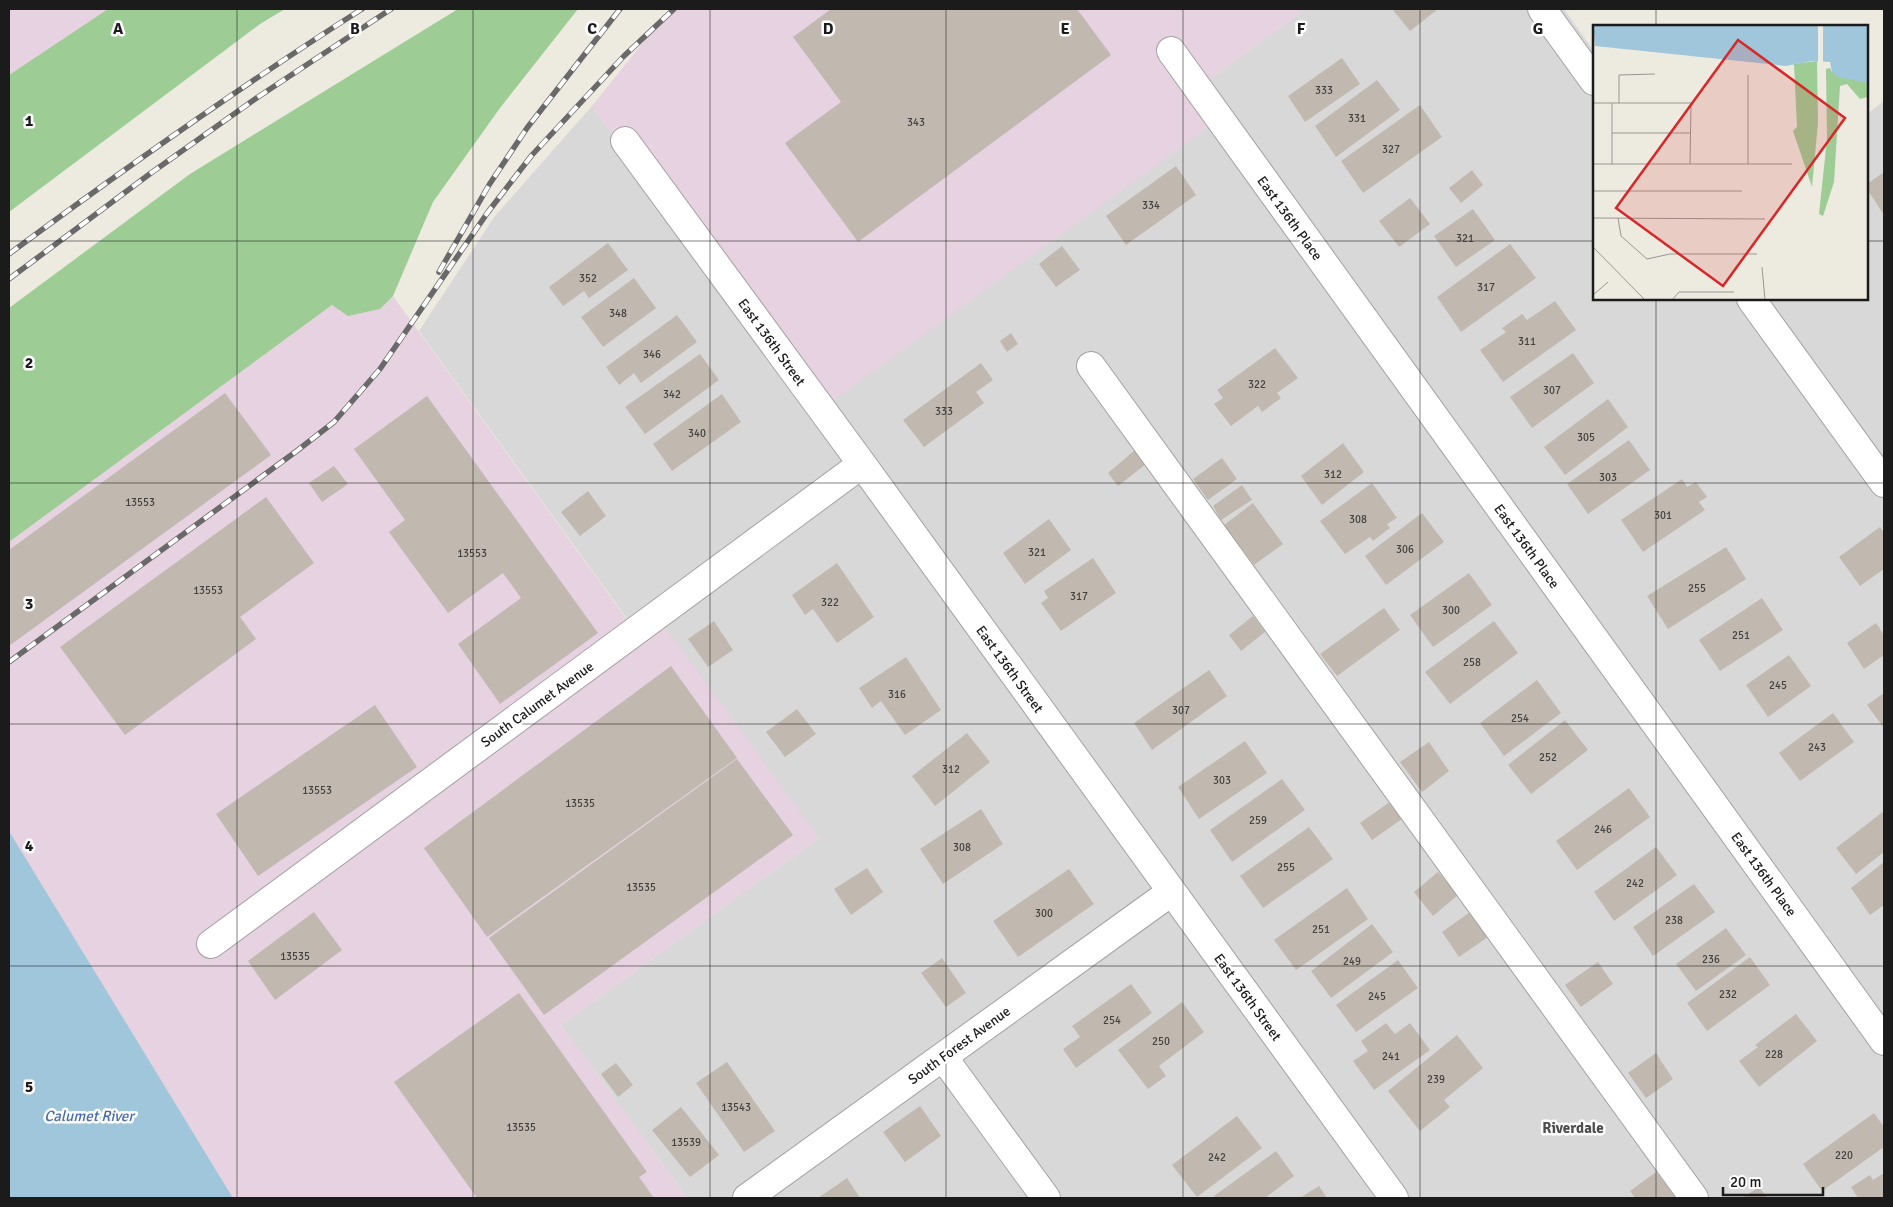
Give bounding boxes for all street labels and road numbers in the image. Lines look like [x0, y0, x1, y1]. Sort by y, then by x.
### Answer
street label: East 136th Place [1253, 173, 1326, 264]
street label: East 136th Street [734, 295, 809, 389]
street label: East 136th Place [1490, 501, 1563, 592]
street label: East 136th Street [972, 622, 1047, 716]
street label: South Calumet Avenue [478, 658, 597, 751]
street label: East 136th Place [1727, 829, 1800, 920]
street label: East 136th Street [1210, 950, 1285, 1044]
street label: South Forest Avenue [905, 1003, 1014, 1088]

